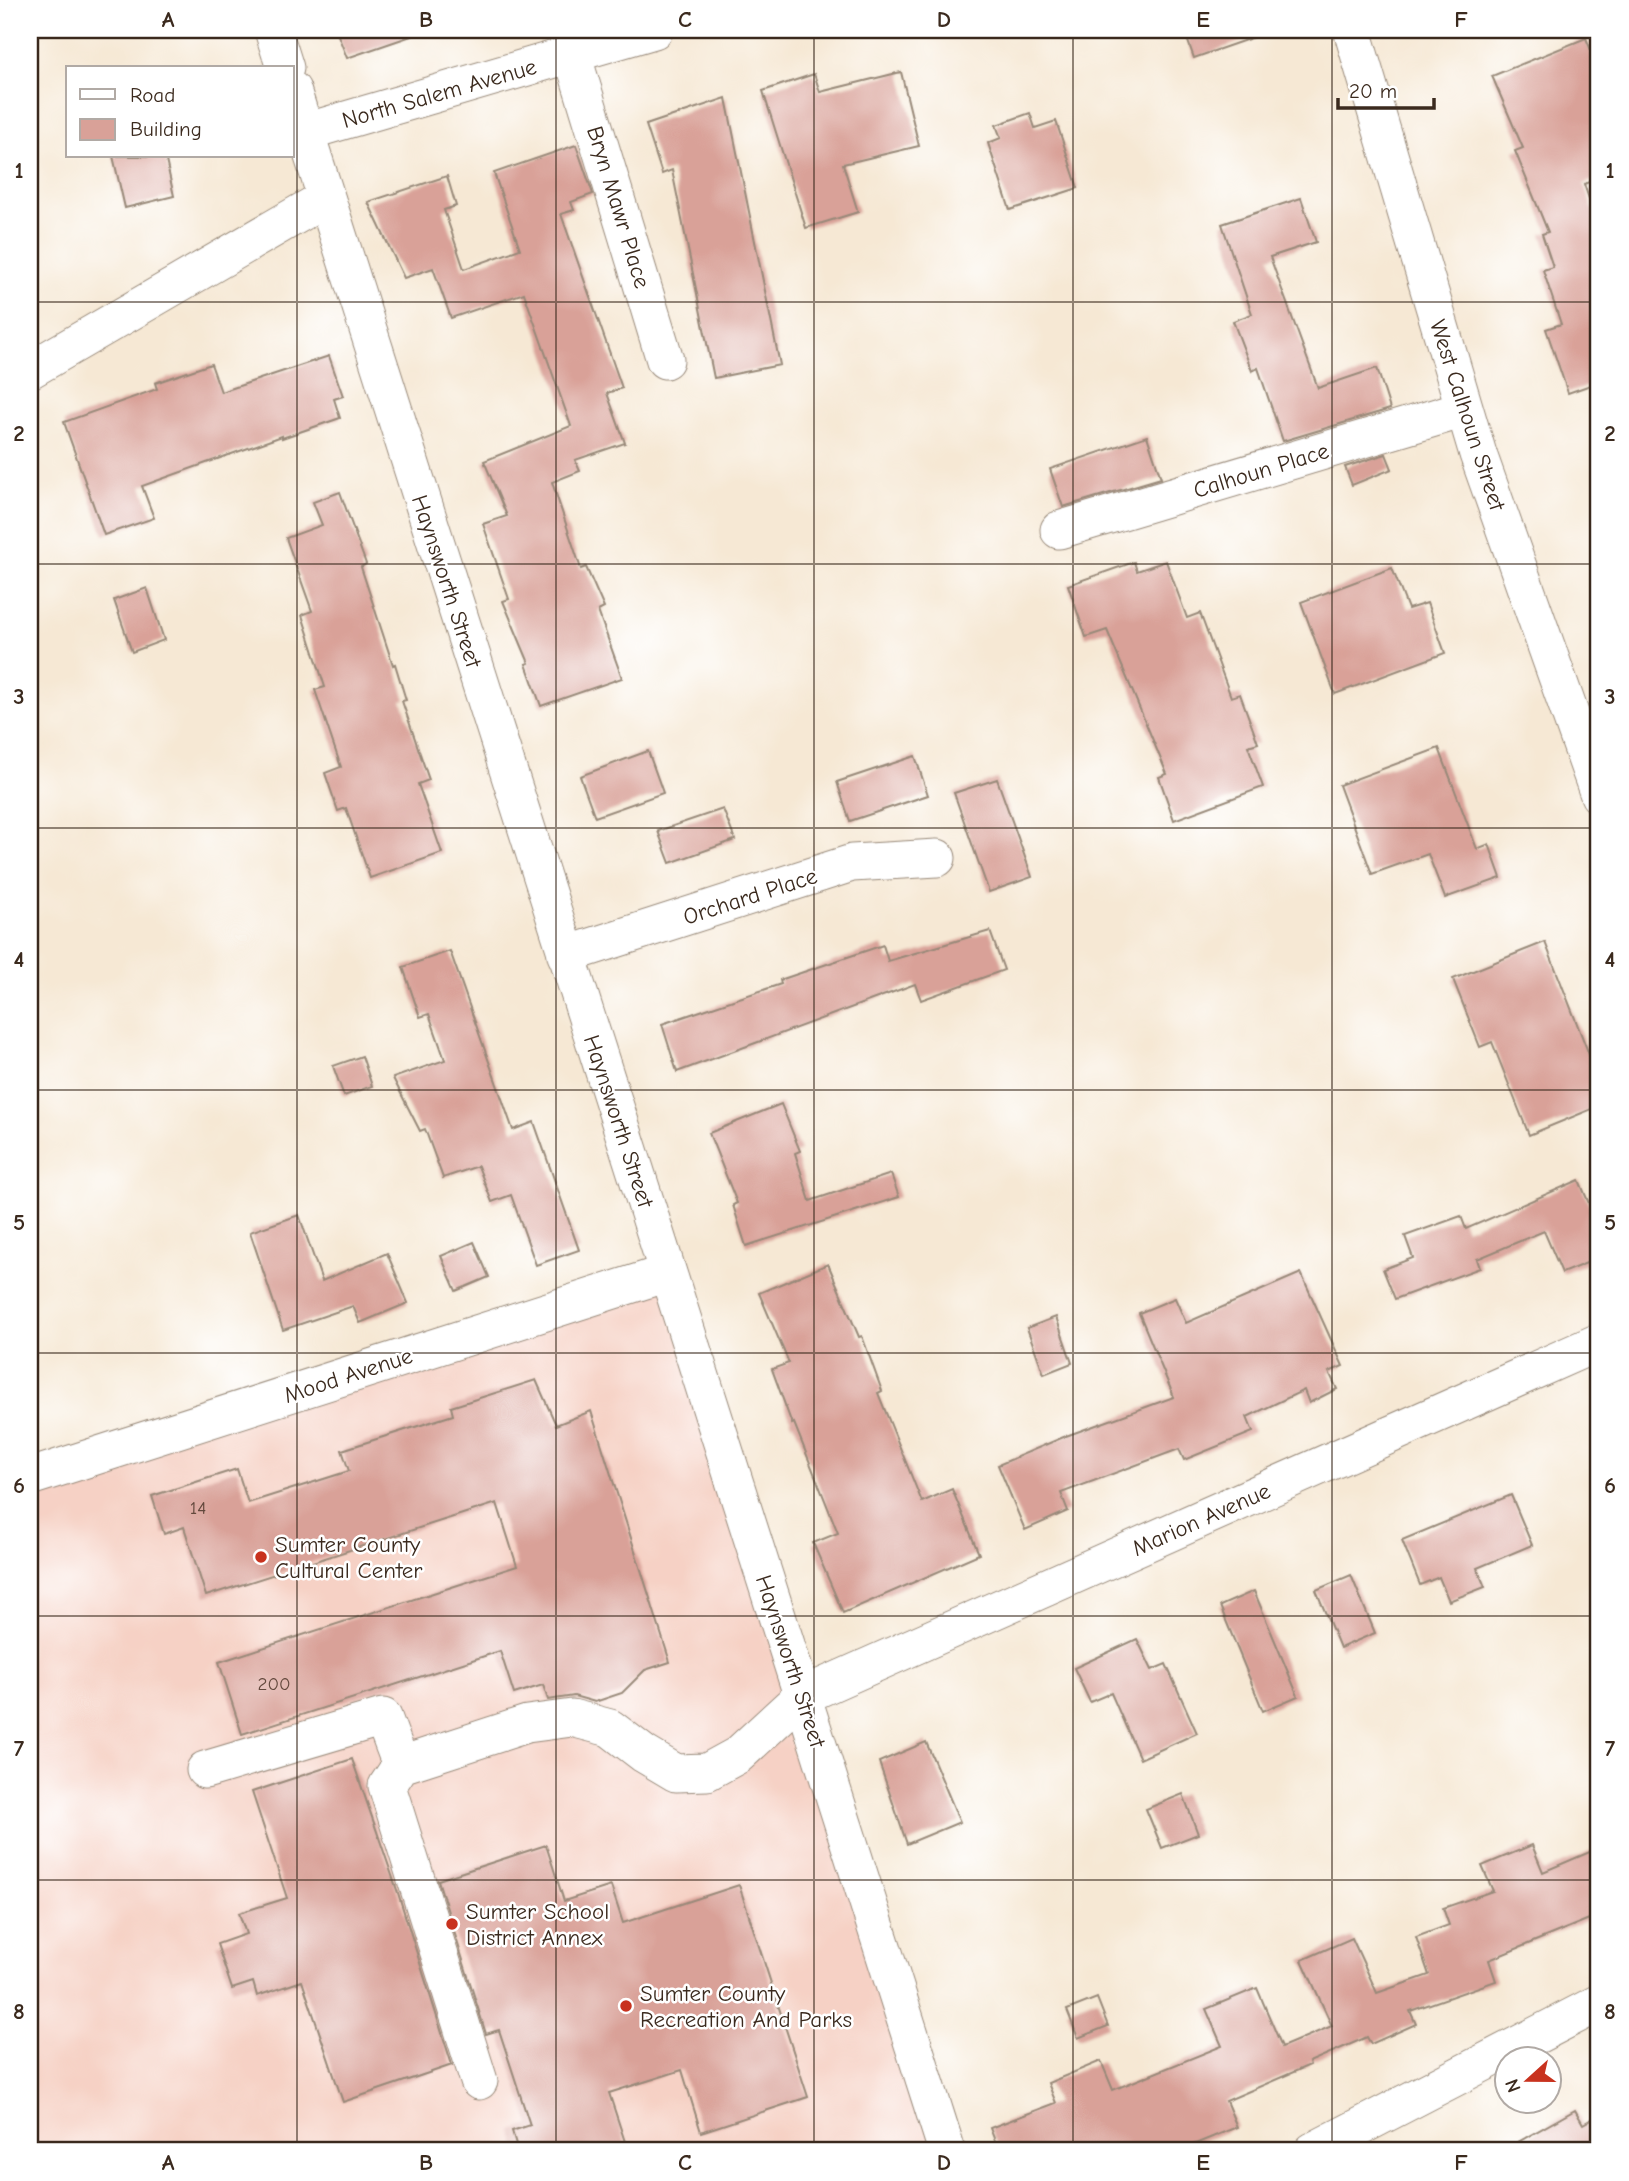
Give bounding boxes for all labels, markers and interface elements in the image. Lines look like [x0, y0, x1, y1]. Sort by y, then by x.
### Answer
text: A [162, 6, 175, 33]
text: B [419, 6, 433, 33]
text: C [678, 6, 692, 33]
text: D [937, 6, 951, 33]
text: E [1196, 6, 1210, 33]
text: F [1454, 6, 1468, 33]
street label: North Salem Avenue [339, 53, 539, 134]
legend [66, 66, 294, 158]
scale bar [1338, 66, 1435, 110]
text: 20 m [1349, 79, 1397, 103]
text: Road [130, 83, 175, 107]
text: Building [130, 117, 202, 141]
street label: Bryn Mawr Place [581, 123, 656, 292]
text: 1 [14, 157, 24, 184]
text: 1 [1605, 157, 1615, 184]
street label: West Calhoun Street [1424, 316, 1512, 515]
text: 2 [13, 420, 25, 447]
text: 2 [1604, 420, 1616, 447]
street label: Calhoun Place [1190, 437, 1332, 504]
street label: Haynsworth Street [406, 491, 488, 672]
text: 3 [13, 683, 25, 710]
text: 3 [1604, 683, 1616, 710]
street label: Orchard Place [680, 862, 821, 931]
text: 4 [14, 946, 25, 973]
text: 4 [1605, 946, 1616, 973]
street label: Haynsworth Street [578, 1031, 660, 1212]
text: 5 [13, 1209, 25, 1236]
text: 5 [1604, 1209, 1616, 1236]
street label: Mood Avenue [280, 1342, 416, 1409]
text: 6 [13, 1472, 25, 1499]
text: 6 [1604, 1472, 1616, 1499]
street label: Marion Avenue [1128, 1477, 1274, 1562]
house number: 14 [190, 1497, 206, 1519]
place label: Sumter County Cultural Center [275, 1531, 423, 1584]
marker: Sumter County Cultural Center [253, 1549, 269, 1565]
street label: Haynsworth Street [750, 1571, 832, 1752]
house number: 200 [257, 1673, 291, 1695]
text: 7 [14, 1735, 25, 1762]
text: 7 [1605, 1735, 1616, 1762]
place label: Sumter School District Annex [466, 1898, 609, 1951]
marker: Sumter School District Annex [444, 1916, 460, 1932]
place label: Sumter County Recreation And Parks [640, 1980, 852, 2033]
text: 8 [13, 1998, 25, 2025]
marker: Sumter County Recreation And Parks [618, 1998, 634, 2014]
text: 8 [1604, 1998, 1616, 2025]
north arrow [1492, 2044, 1562, 2114]
text: N [1501, 2076, 1526, 2095]
text: A [162, 2149, 175, 2176]
text: B [419, 2149, 433, 2176]
text: C [678, 2149, 692, 2176]
text: D [937, 2149, 951, 2176]
text: E [1196, 2149, 1210, 2176]
text: F [1454, 2149, 1468, 2176]

